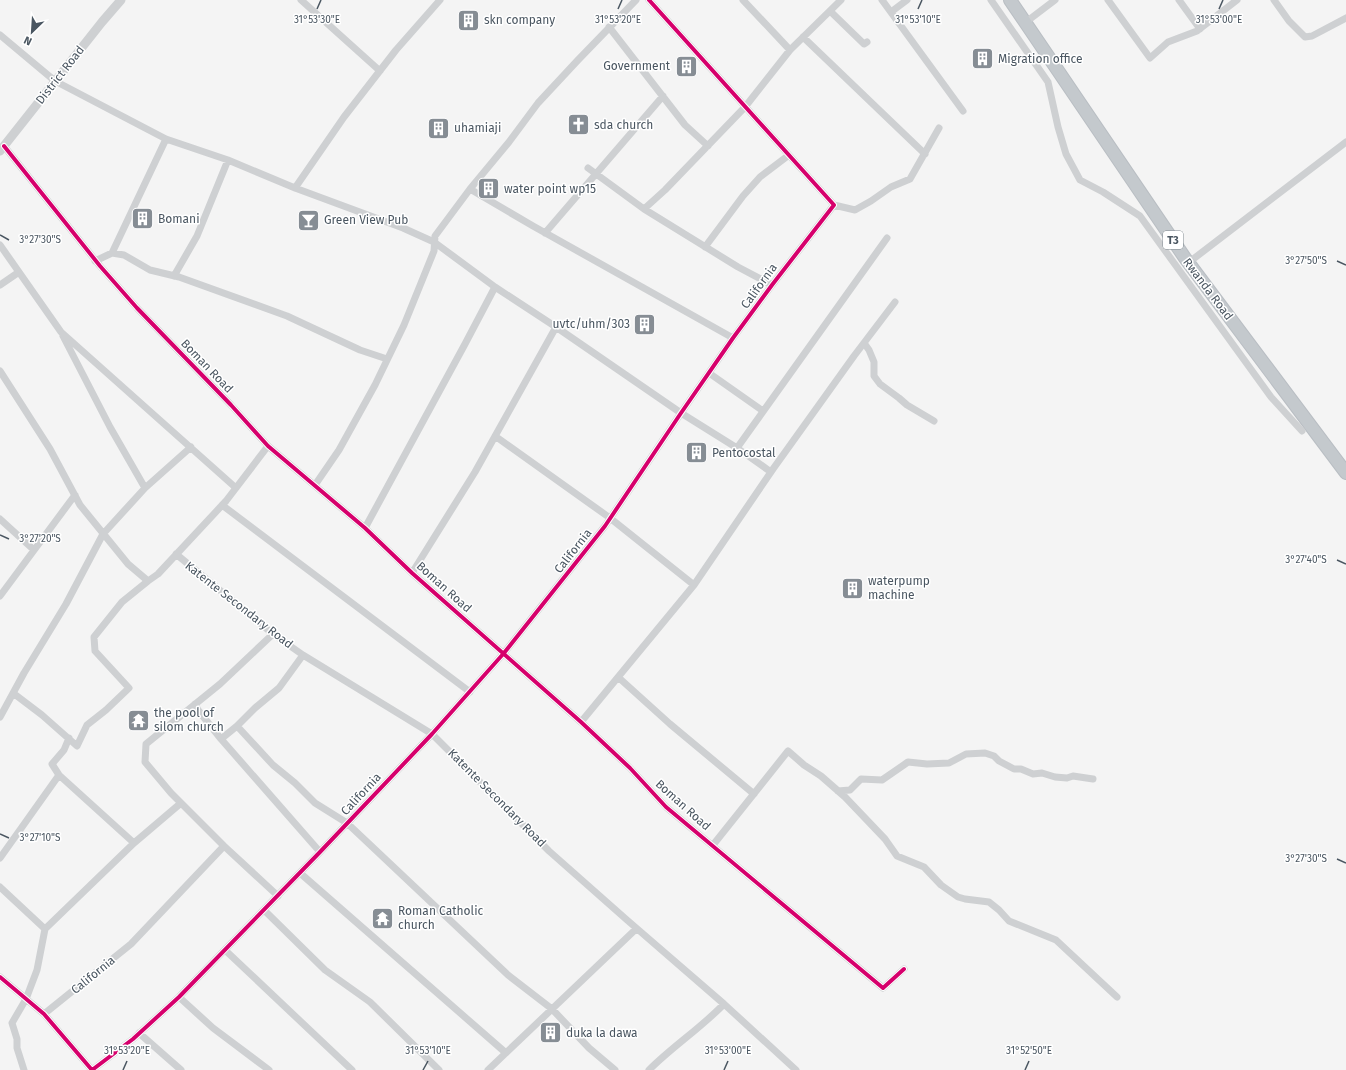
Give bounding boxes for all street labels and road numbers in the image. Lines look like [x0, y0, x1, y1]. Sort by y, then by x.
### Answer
street label: District Road [33, 43, 87, 107]
road number: T3 [1163, 231, 1183, 249]
street label: Rwanda Road [1180, 255, 1236, 323]
street label: California [738, 261, 780, 311]
street label: Boman Road [178, 336, 236, 396]
street label: California [551, 526, 595, 576]
street label: Katente Secondary Road [182, 559, 296, 651]
street label: Boman Road [414, 559, 474, 615]
street label: Katente Secondary Road [445, 746, 549, 850]
street label: California [338, 770, 384, 818]
street label: Boman Road [653, 777, 713, 833]
street label: California [68, 953, 118, 997]

